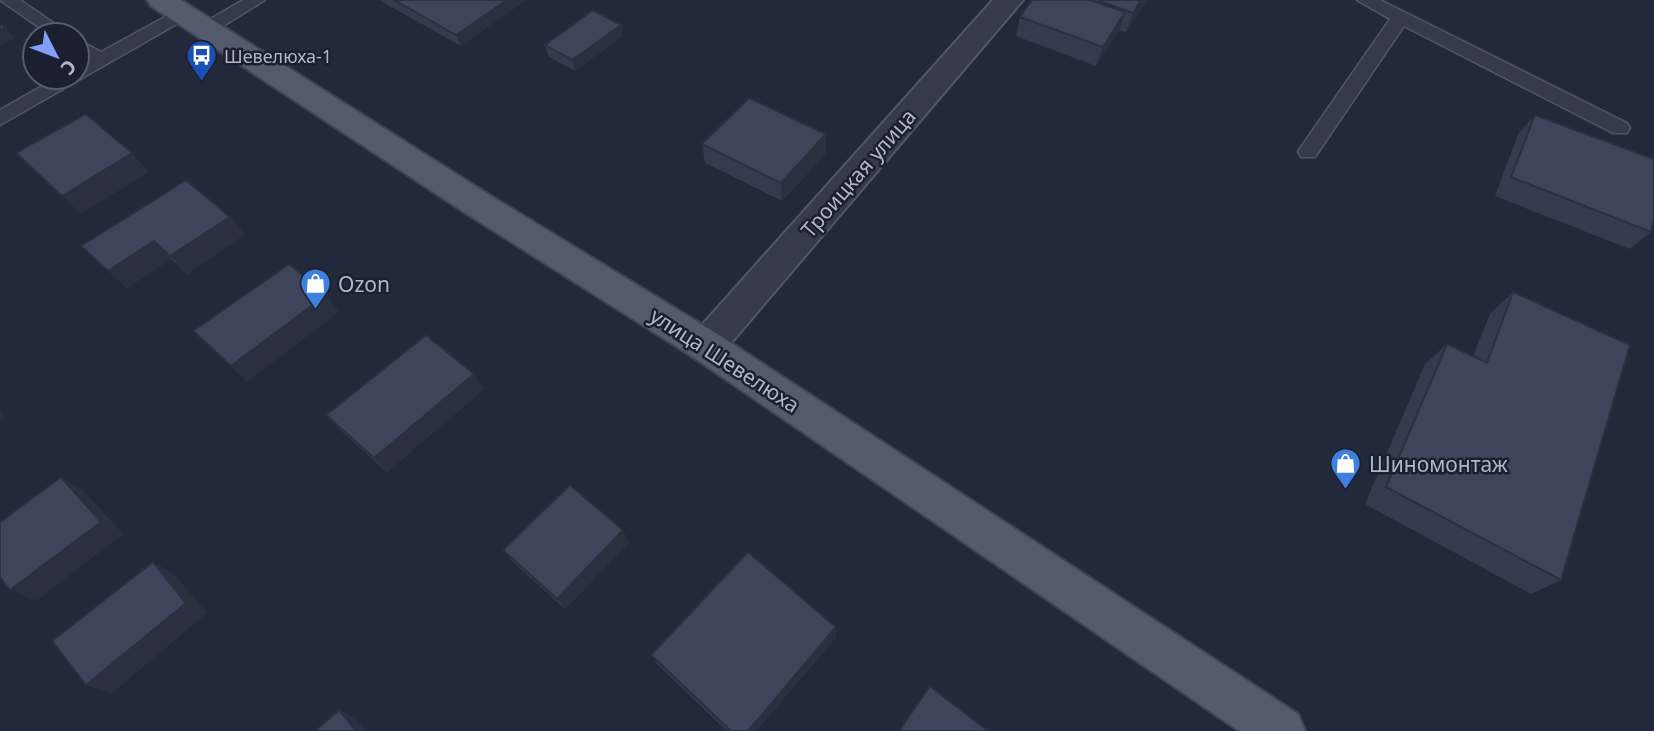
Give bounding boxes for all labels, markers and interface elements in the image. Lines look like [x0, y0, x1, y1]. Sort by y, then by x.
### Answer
north arrow [21, 21, 91, 91]
bus stop icon: Шевелюха-1 [184, 39, 218, 83]
place label: Шевелюха-1 [224, 44, 332, 68]
text: С [55, 54, 82, 81]
street label: Троицкая улица [794, 103, 922, 243]
shop icon: Ozon [298, 267, 332, 311]
place label: Ozon [338, 270, 390, 298]
street label: улица Шевелюха [645, 301, 805, 419]
shop icon: Шиномонтаж [1329, 447, 1363, 491]
place label: Шиномонтаж [1369, 450, 1508, 478]

